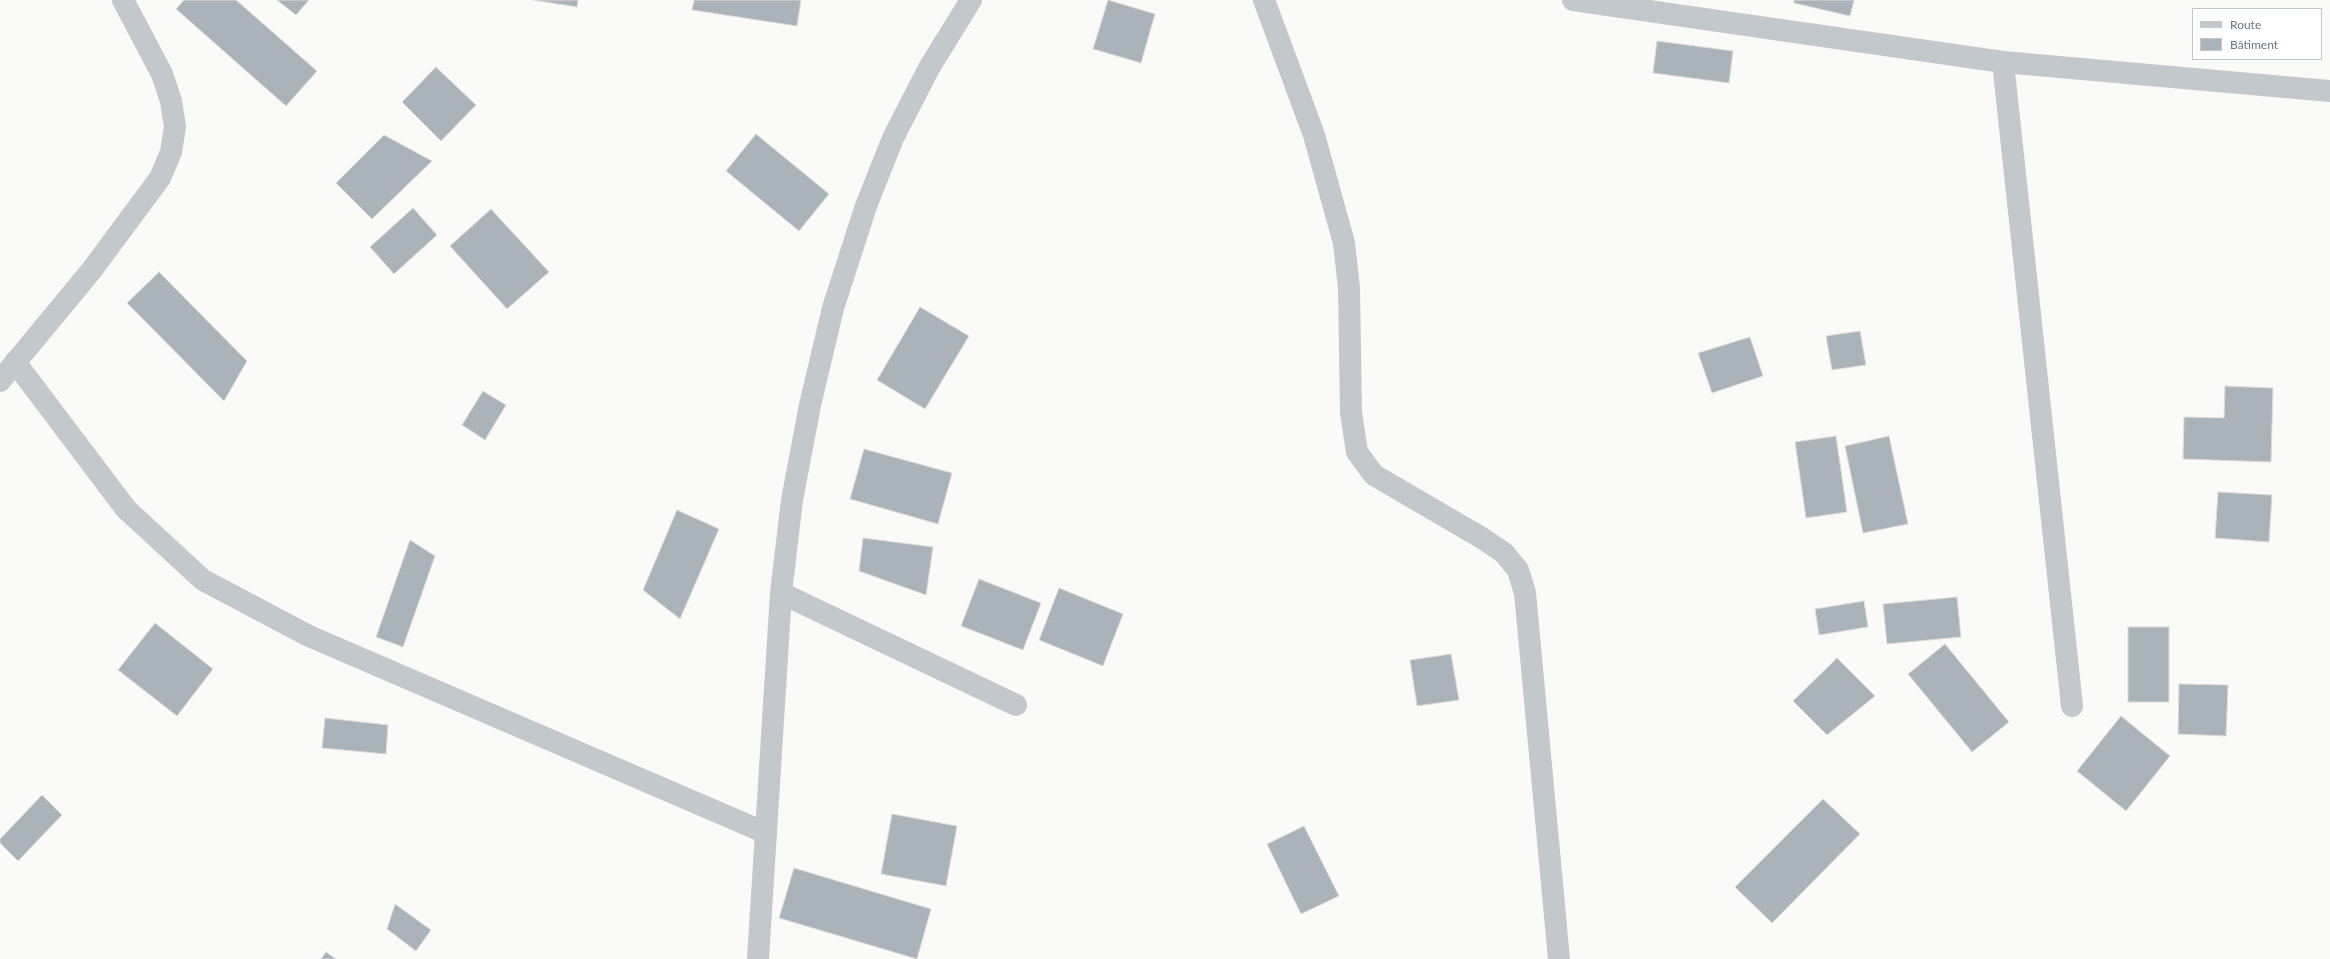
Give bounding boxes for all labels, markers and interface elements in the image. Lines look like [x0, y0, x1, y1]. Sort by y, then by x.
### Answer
legend [2192, 8, 2322, 60]
text: Route [2230, 17, 2261, 32]
text: Bâtiment [2230, 37, 2278, 52]

